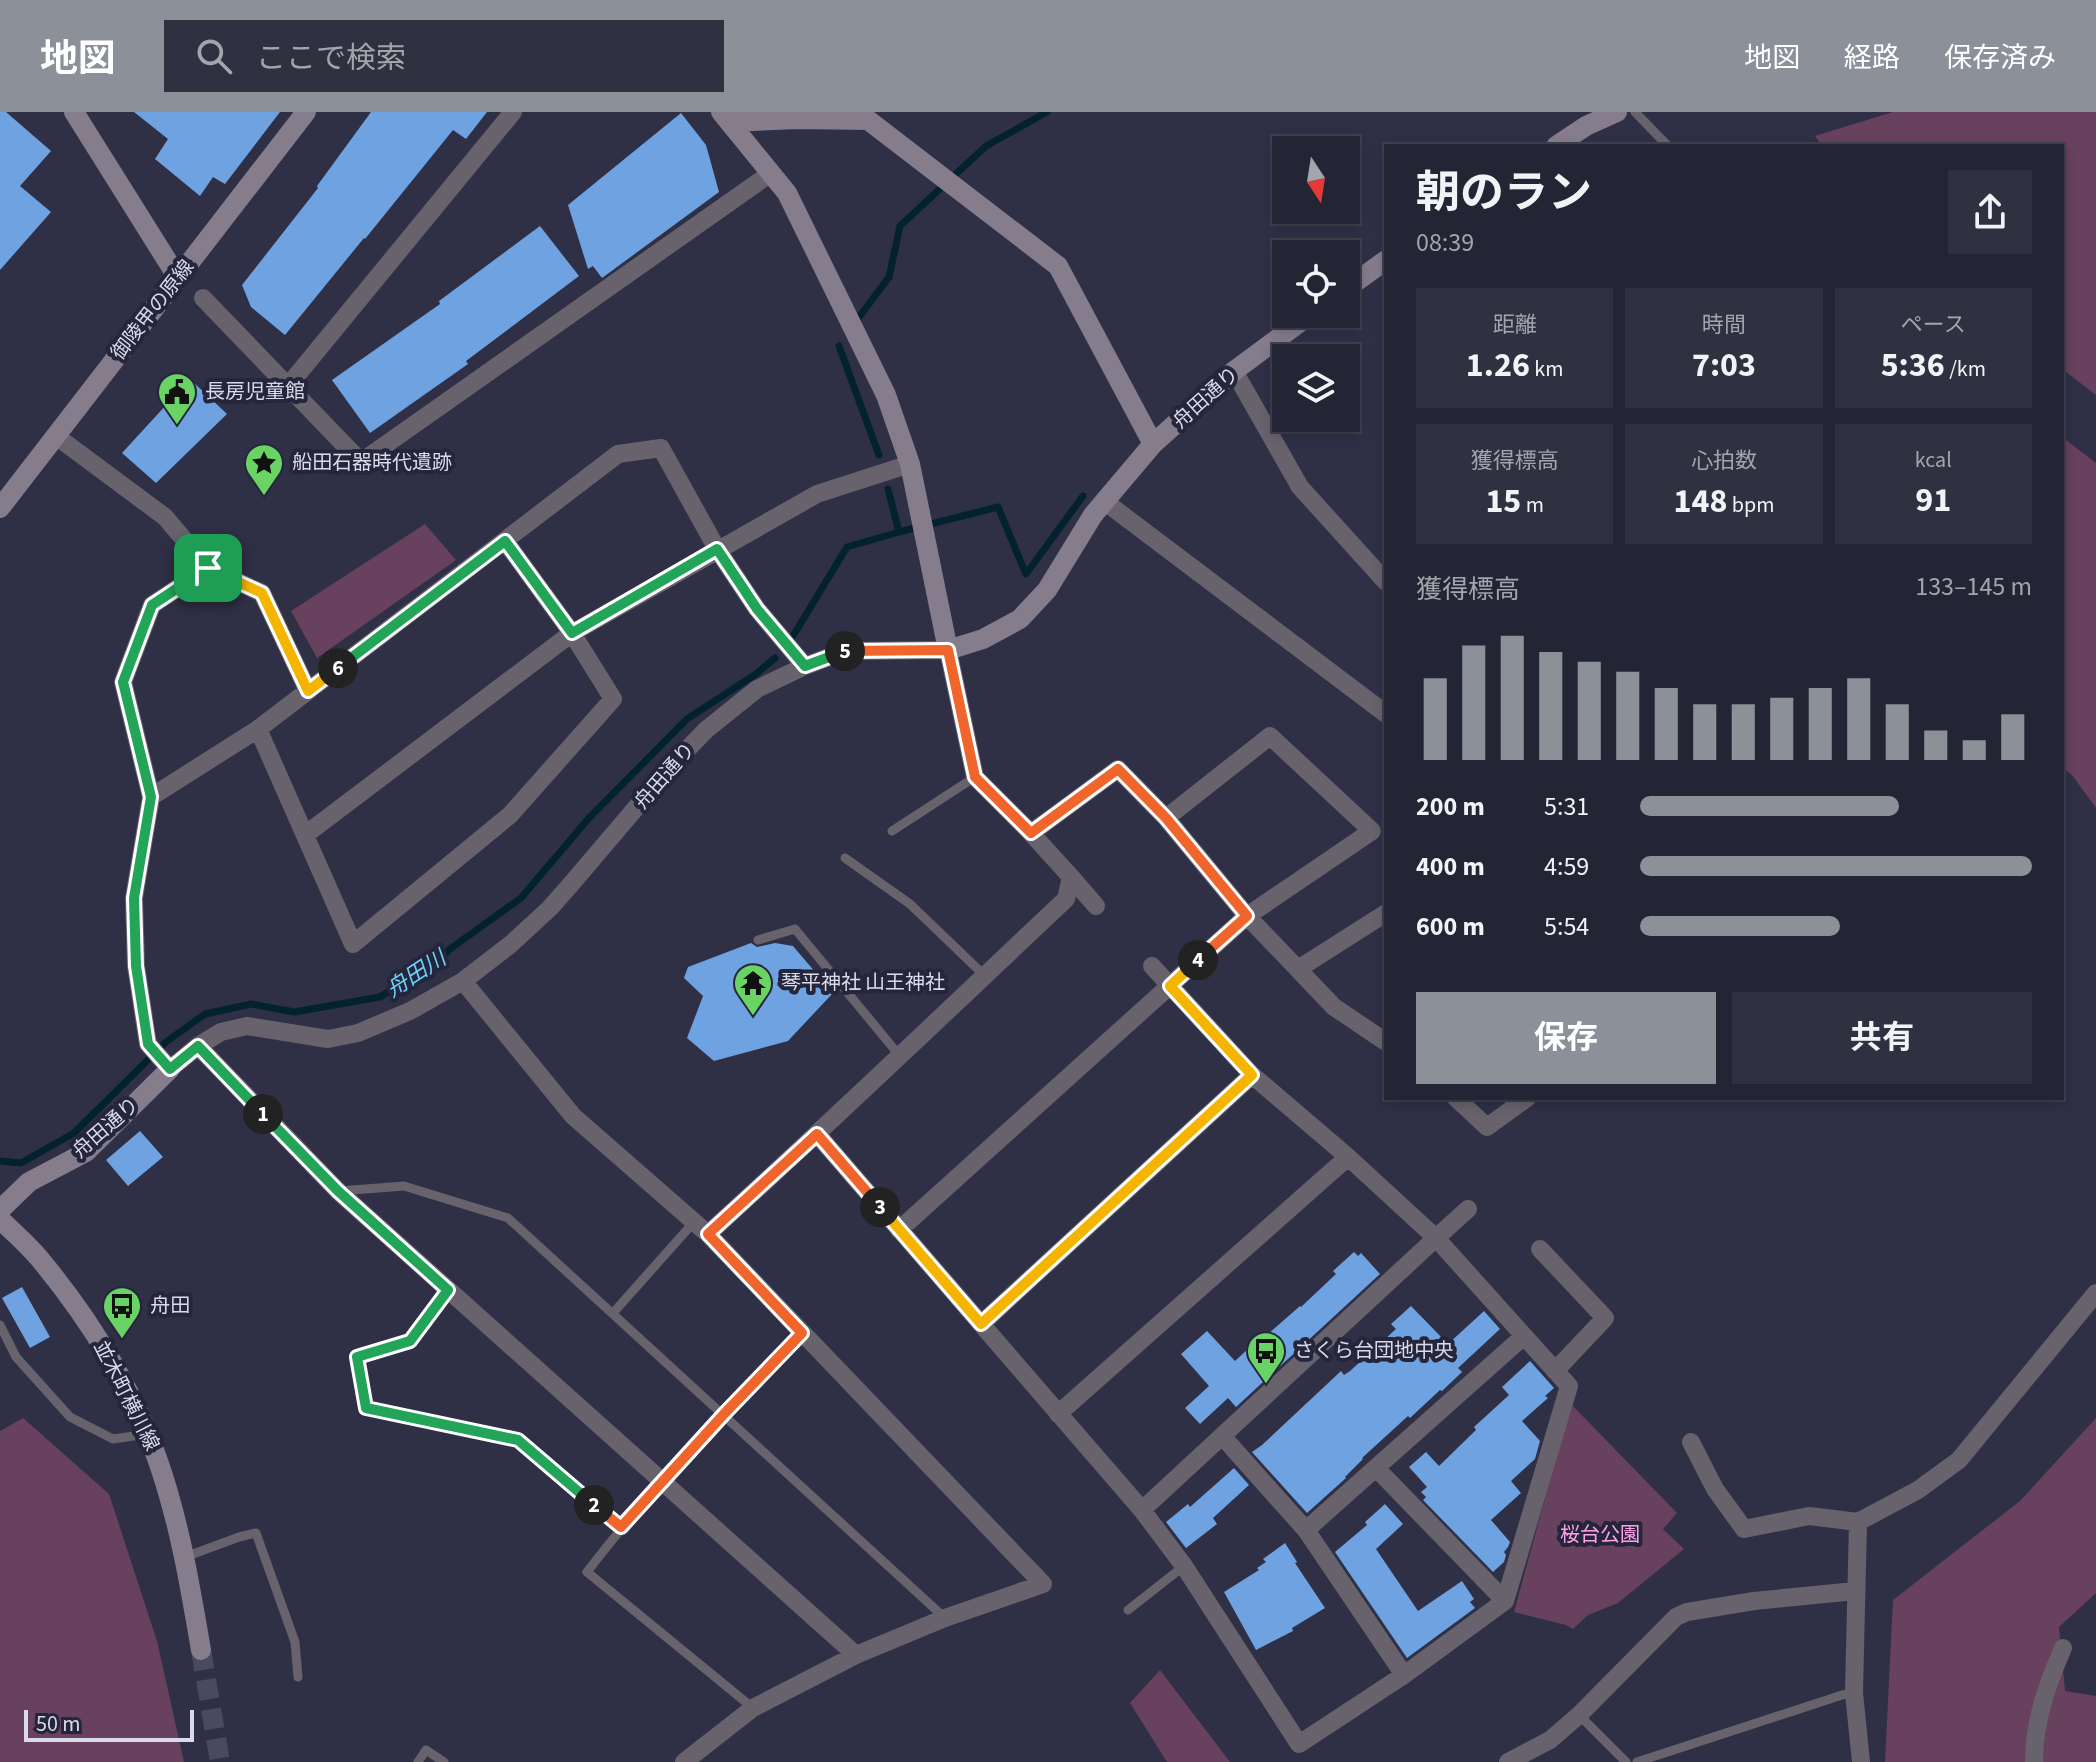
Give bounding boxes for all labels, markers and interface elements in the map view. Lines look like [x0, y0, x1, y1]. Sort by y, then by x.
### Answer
search box [164, 20, 724, 92]
text: 地図 [40, 32, 116, 86]
icon: search [192, 34, 236, 78]
text: ここで検索 [256, 37, 406, 80]
text: 地図 [1744, 38, 1800, 78]
text: 経路 [1844, 38, 1900, 78]
text: 保存済み [1944, 38, 2056, 78]
north arrow [1272, 136, 1360, 224]
map controls [1272, 136, 1360, 432]
text: 朝のラン [1416, 162, 1592, 225]
button: share [1948, 170, 2032, 254]
text: 08:39 [1416, 224, 1474, 261]
button: locate [1272, 240, 1360, 328]
street label: 御陵甲の原線 [105, 254, 201, 366]
text: 距離 [1493, 309, 1537, 341]
text: 時間 [1702, 309, 1746, 341]
text: ペース [1901, 309, 1966, 341]
text: 1.26 [1466, 341, 1530, 390]
text: 7:03 [1692, 341, 1756, 390]
text: 5:36 [1881, 341, 1945, 390]
button: layers [1272, 344, 1360, 432]
text: km [1530, 353, 1563, 385]
text: /km [1945, 353, 1986, 385]
street label: 舟田通り [1167, 361, 1245, 435]
public building icon: 長房児童館 [156, 371, 198, 426]
place label: 長房児童館 [205, 378, 305, 406]
place icon: 船田石器時代遺跡 [243, 442, 285, 497]
text: kcal [1915, 444, 1952, 476]
text: 獲得標高 [1471, 445, 1559, 477]
text: 心拍数 [1691, 445, 1757, 477]
place label: 船田石器時代遺跡 [292, 449, 452, 477]
text: 91 [1915, 476, 1951, 525]
text: 15 [1485, 477, 1521, 526]
text: 148 [1674, 477, 1727, 526]
text: m [1521, 489, 1544, 521]
text: bpm [1727, 489, 1774, 521]
pin [174, 534, 242, 602]
icon: arrive [186, 546, 230, 590]
text: 133–145 m [1915, 568, 2032, 605]
text: 獲得標高 [1416, 571, 1520, 608]
pin: 5 [825, 631, 865, 671]
text: 5 [839, 635, 851, 667]
pin: 6 [318, 648, 358, 688]
text: 6 [332, 652, 344, 684]
street label: 舟田通り [628, 737, 702, 815]
text: 200 m [1416, 788, 1485, 825]
text: 5:31 [1544, 788, 1589, 825]
text: 400 m [1416, 848, 1485, 885]
text: 4:59 [1544, 848, 1589, 885]
text: 600 m [1416, 908, 1485, 945]
text: 5:54 [1544, 908, 1589, 945]
pin: 4 [1178, 940, 1218, 980]
water label: 舟田川 [380, 942, 454, 1005]
text: 4 [1192, 944, 1204, 976]
temple icon: 琴平神社 山王神社 [732, 962, 774, 1017]
place label: 琴平神社 山王神社 [781, 969, 945, 997]
button: 保存 [1416, 992, 1716, 1084]
button: 共有 [1732, 992, 2032, 1084]
street label: 舟田通り [67, 1091, 145, 1165]
pin: 1 [243, 1094, 283, 1134]
text: 1 [257, 1098, 269, 1130]
pin: 3 [860, 1187, 900, 1227]
text: 3 [874, 1191, 886, 1223]
bus stop icon: 舟田 [101, 1285, 143, 1340]
place label: 舟田 [150, 1292, 190, 1320]
bus stop icon: さくら台団地中央 [1245, 1330, 1287, 1385]
street label: 並木町横川線 [86, 1336, 166, 1456]
place label: さくら台団地中央 [1294, 1337, 1454, 1365]
pin: 2 [574, 1485, 614, 1525]
text: 2 [588, 1489, 600, 1521]
park label: 桜台公園 [1560, 1521, 1640, 1549]
scale bar [24, 1706, 194, 1742]
text: 50 m [36, 1708, 81, 1740]

